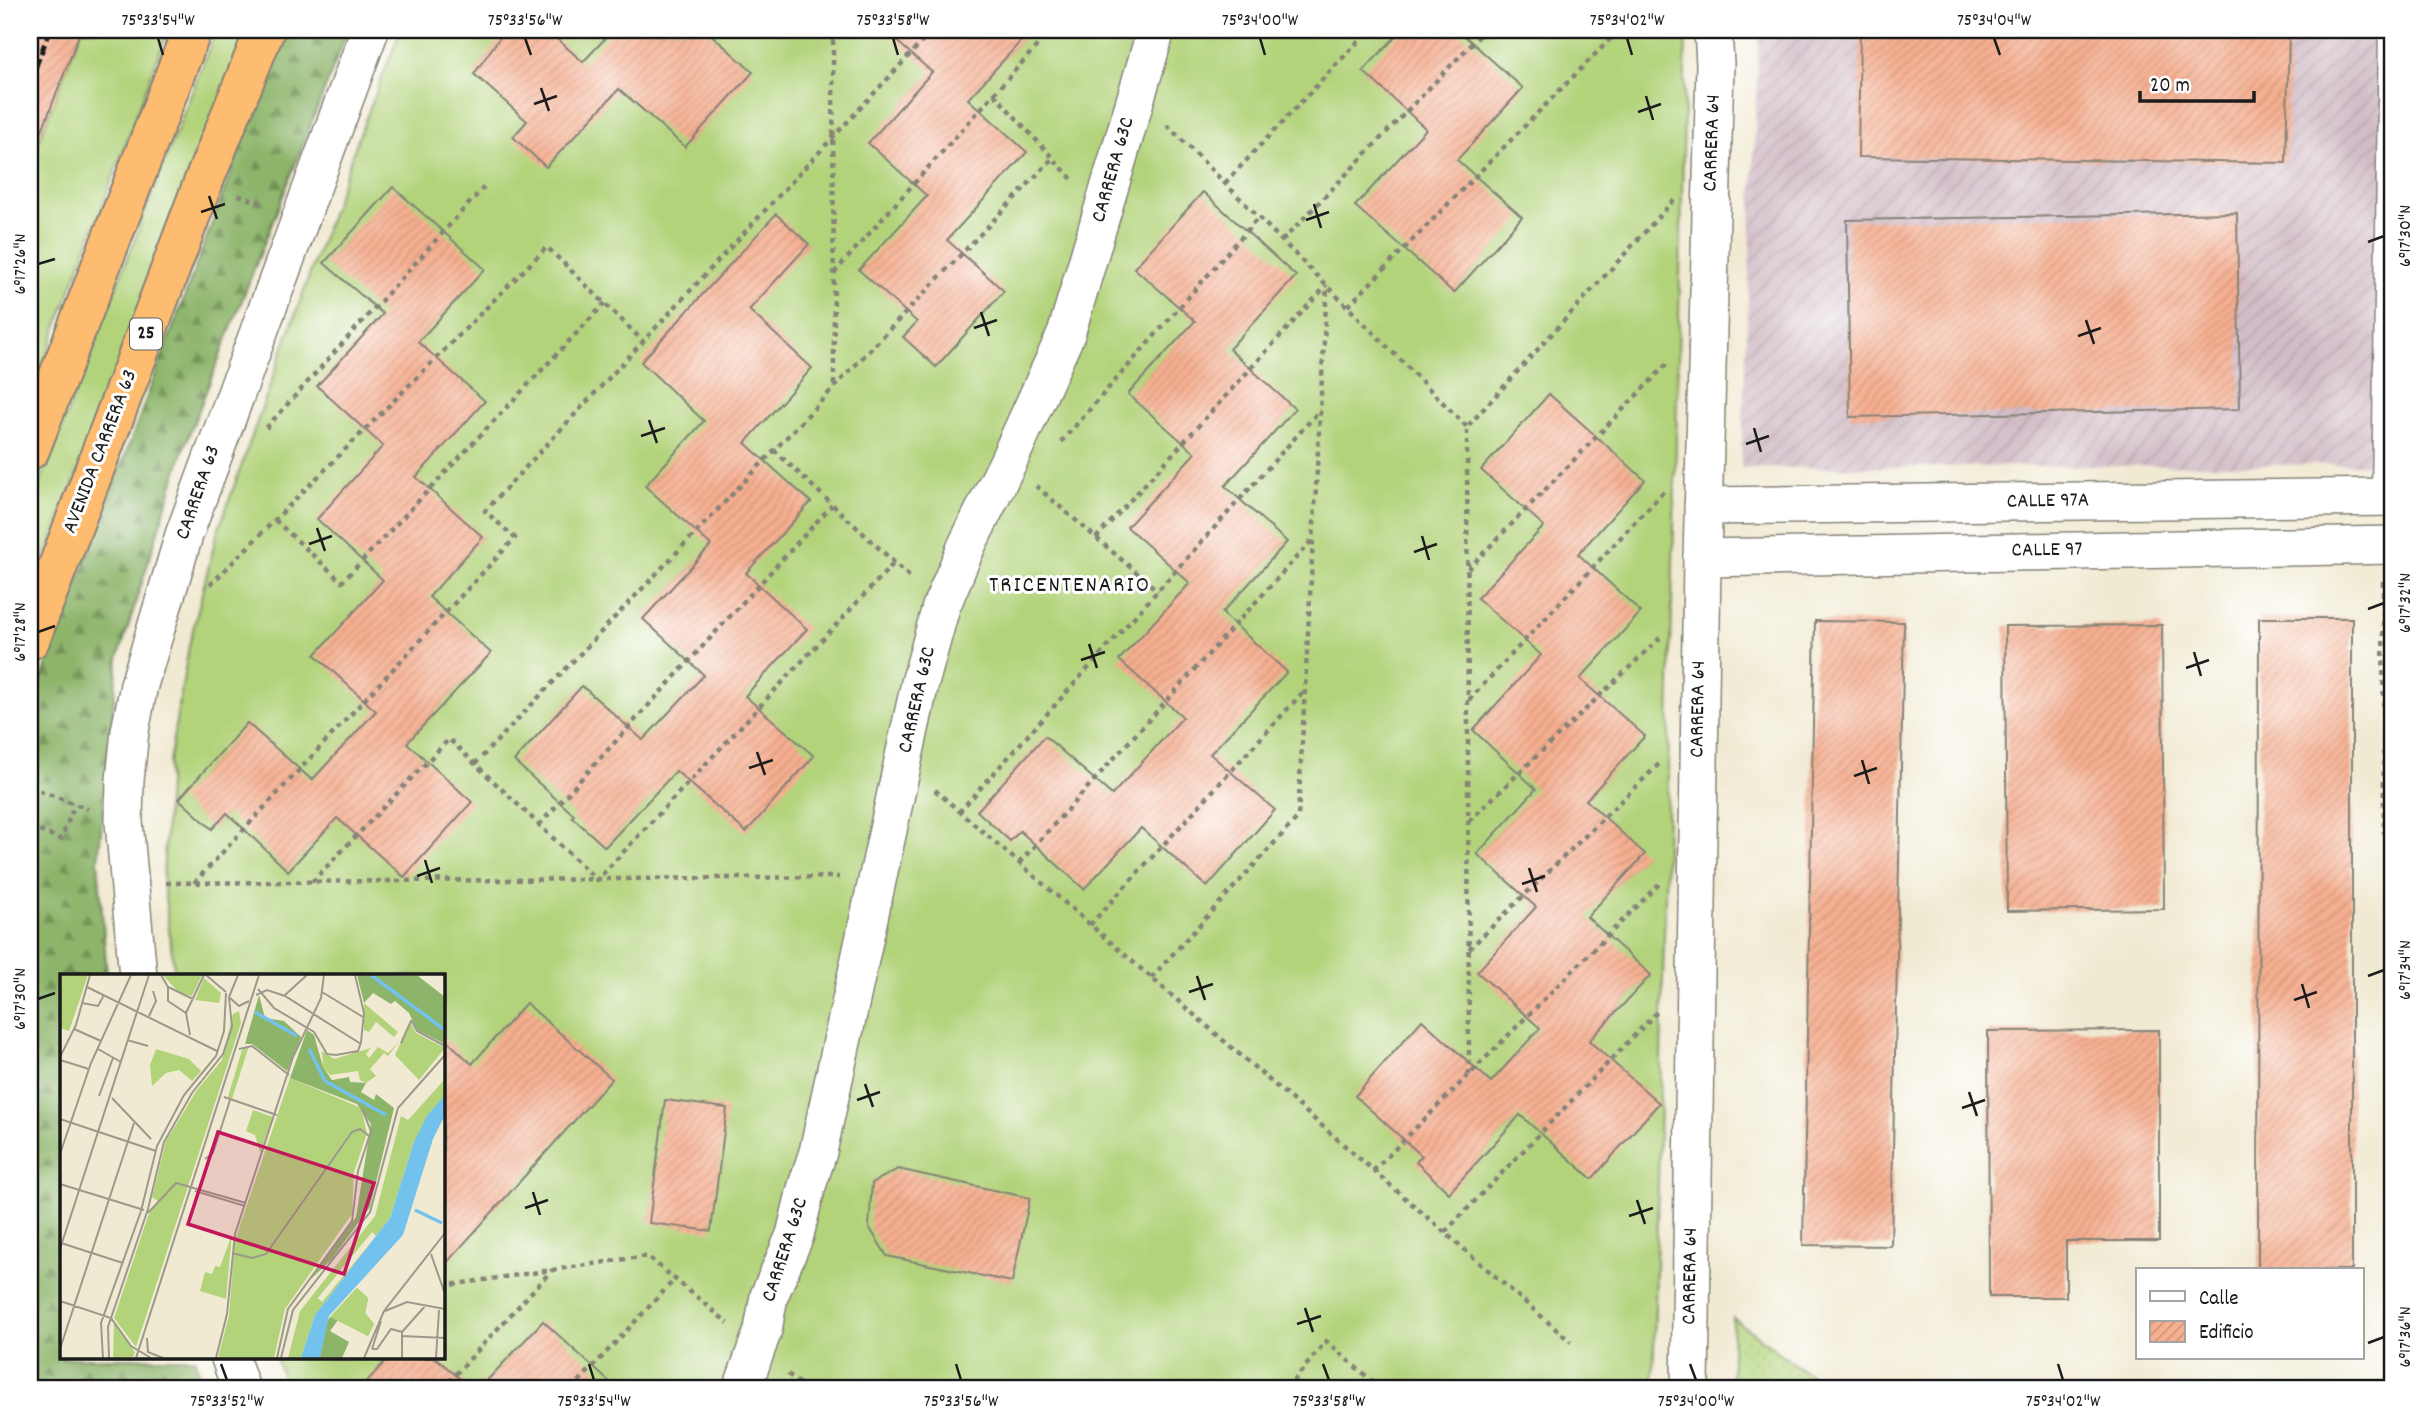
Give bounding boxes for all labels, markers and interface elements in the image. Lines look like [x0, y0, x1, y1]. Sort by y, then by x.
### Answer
text: 75°33'54"W [121, 9, 195, 34]
text: 75°33'56"W [488, 9, 563, 34]
text: 75°33'58"W [857, 9, 930, 34]
text: 75°34'00"W [1222, 9, 1299, 34]
text: 75°34'02"W [1590, 9, 1665, 34]
text: 75°34'04"W [1957, 9, 2032, 34]
scale bar [2140, 60, 2253, 104]
text: 20 m [2150, 72, 2190, 102]
street label: CARRERA 64 [1696, 94, 1730, 192]
street label: CARRERA 63C [1085, 114, 1143, 226]
text: 6°17'30"N [2394, 205, 2419, 267]
text: 6°17'26"N [9, 234, 34, 294]
road number: 25 [130, 318, 162, 350]
street label: AVENIDA CARRERA 63 [56, 366, 146, 538]
street label: CARRERA 63 [169, 442, 229, 544]
street label: CALLE 97A [2006, 486, 2090, 518]
street label: CALLE 97 [2011, 535, 2083, 567]
district label: TRICENTENARIO [989, 570, 1151, 603]
text: 6°17'32"N [2394, 573, 2419, 633]
text: 6°17'28"N [9, 602, 34, 662]
street label: CARRERA 63C [891, 644, 945, 756]
street label: CARRERA 64 [1683, 660, 1715, 758]
text: 6°17'34"N [2394, 940, 2419, 1000]
text: 6°17'30"N [9, 968, 34, 1030]
inset map [60, 974, 444, 1360]
street label: CARRERA 63C [755, 1194, 817, 1306]
street label: CARRERA 64 [1675, 1227, 1707, 1325]
legend [2136, 1268, 2364, 1360]
text: Calle [2199, 1285, 2238, 1315]
text: 6°17'36"N [2394, 1306, 2419, 1368]
text: Edificio [2199, 1319, 2254, 1349]
text: 75°33'52"W [190, 1390, 264, 1415]
text: 75°33'54"W [557, 1390, 631, 1415]
text: 75°33'56"W [924, 1390, 999, 1415]
text: 75°33'58"W [1293, 1390, 1366, 1415]
text: 75°34'00"W [1658, 1390, 1735, 1415]
text: 75°34'02"W [2026, 1390, 2101, 1415]

